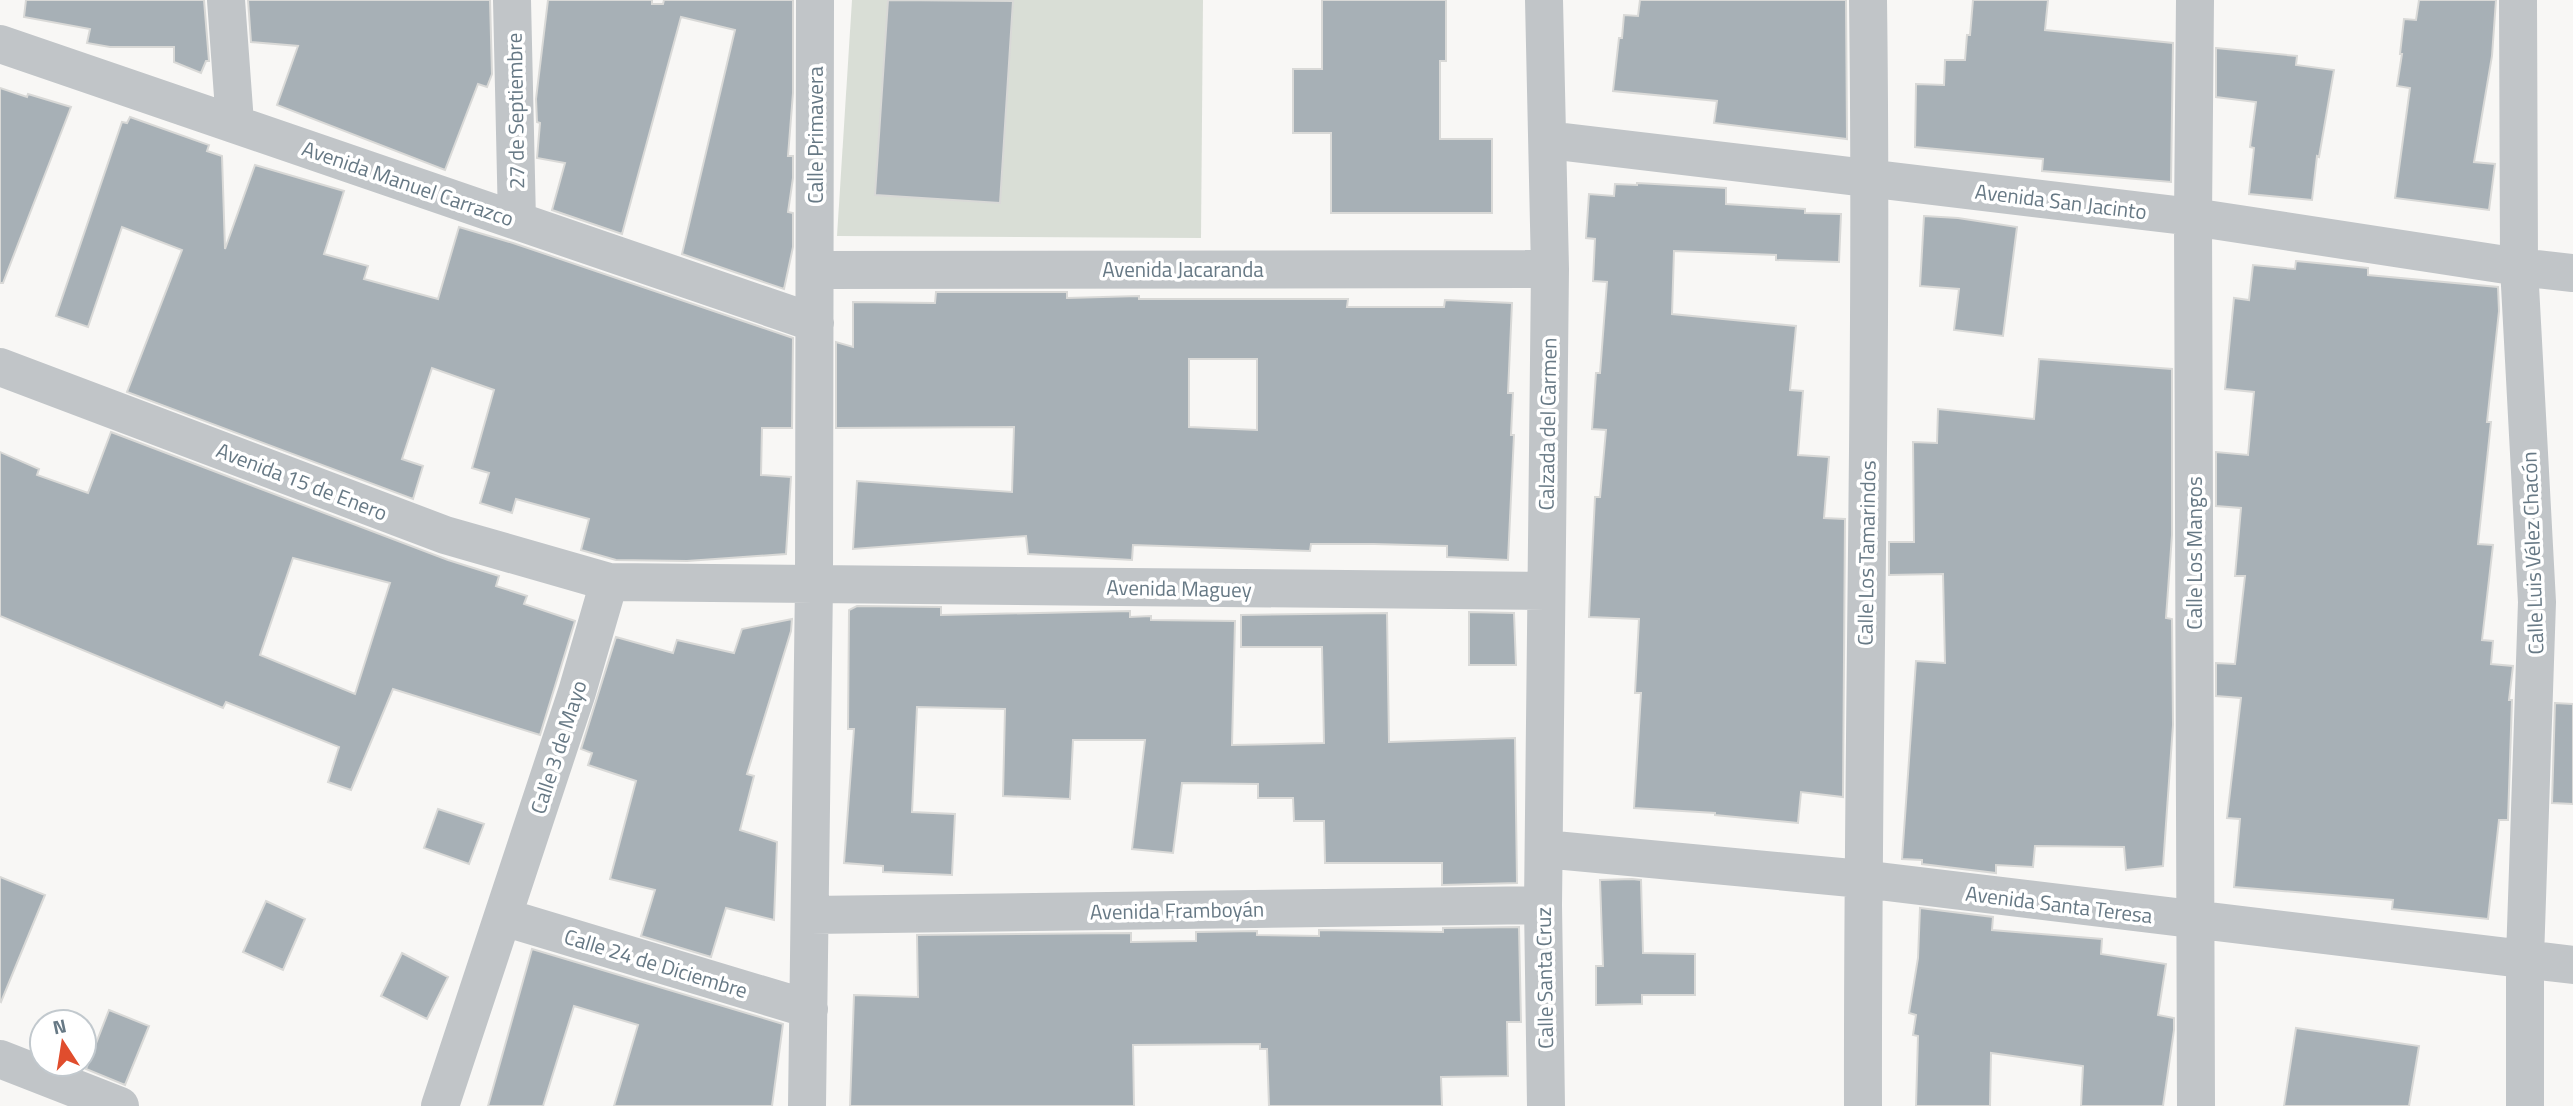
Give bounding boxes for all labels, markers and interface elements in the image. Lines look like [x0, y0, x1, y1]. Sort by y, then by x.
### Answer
street label: 27 de Septiembre [498, 33, 532, 189]
street label: Calle Primavera [799, 66, 831, 204]
street label: Avenida Manuel Carrazco [298, 132, 518, 234]
street label: Avenida San Jacinto [1973, 175, 2149, 227]
street label: Avenida Jacaranda [1102, 253, 1264, 285]
street label: Calzada del Carmen [1529, 337, 1565, 511]
street label: Avenida 15 de Enero [212, 434, 392, 528]
street label: Calle Luis Vélez Chacón [2512, 451, 2552, 655]
street label: Calle Los Tamarindos [1848, 460, 1884, 646]
street label: Calle Los Mangos [2178, 476, 2210, 630]
street label: Avenida Maguey [1106, 571, 1252, 605]
street label: Calle 3 de Mayo [521, 676, 595, 818]
street label: Avenida Santa Teresa [1964, 877, 2155, 931]
street label: Avenida Framboyán [1090, 892, 1264, 928]
street label: Calle Santa Cruz [1527, 907, 1561, 1049]
street label: Calle 24 de Diciembre [560, 920, 752, 1006]
north arrow [28, 1008, 98, 1078]
text: N [50, 1010, 69, 1041]

